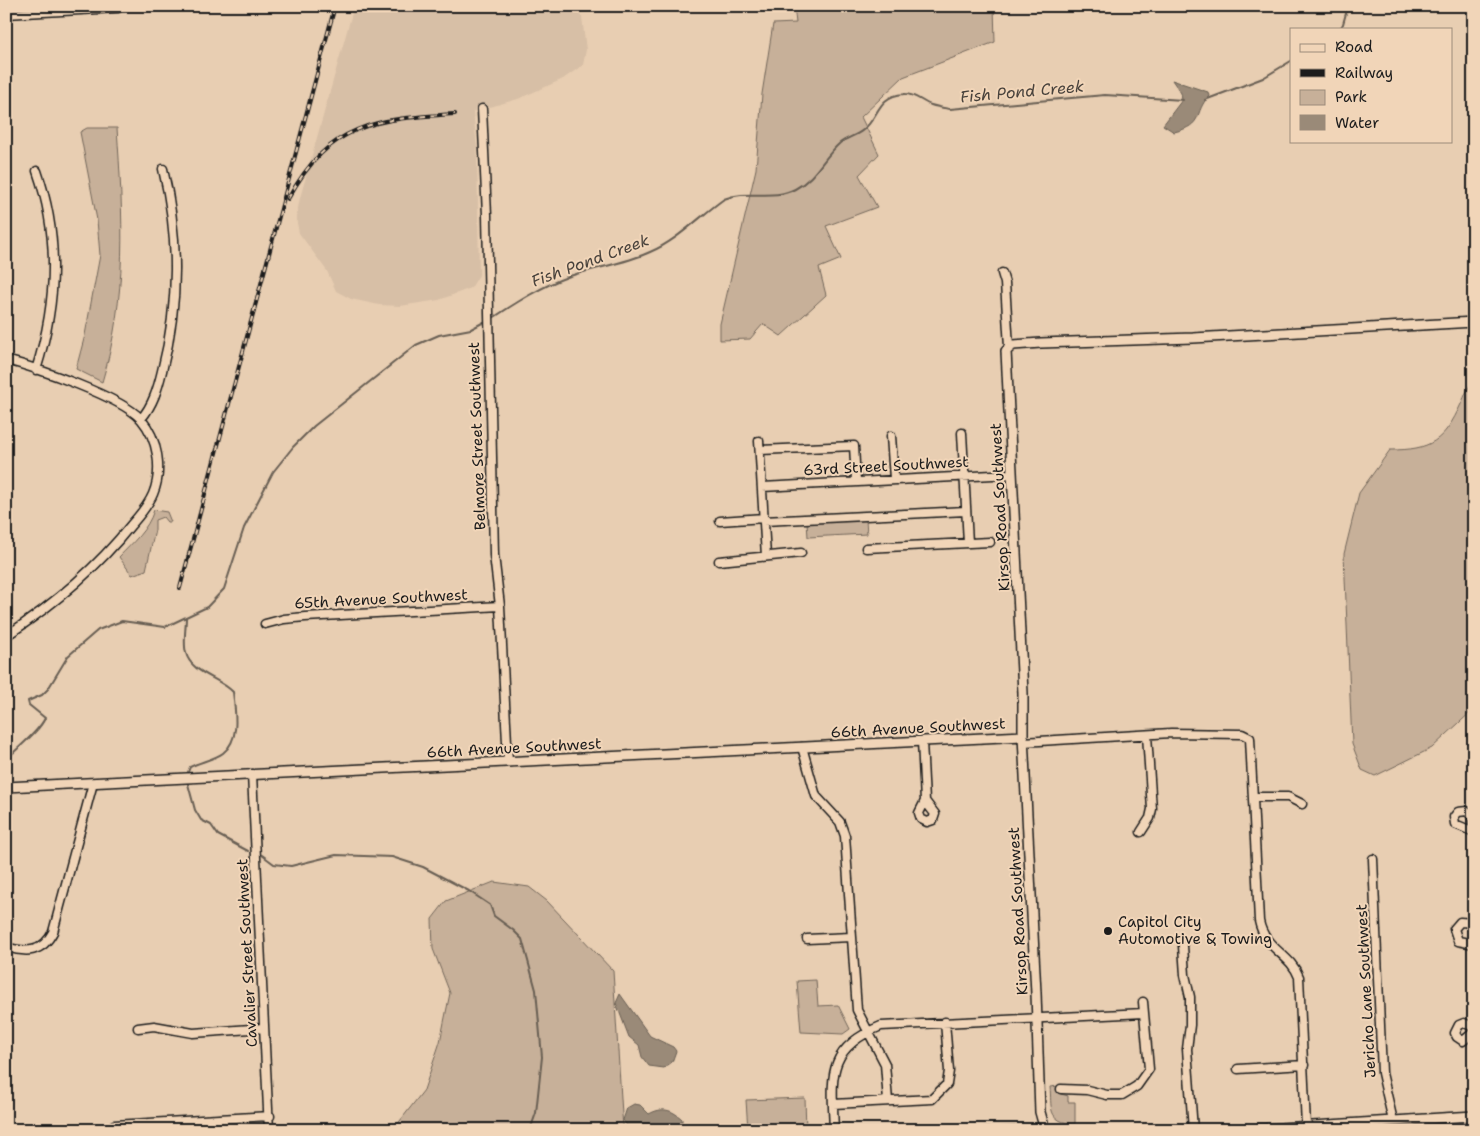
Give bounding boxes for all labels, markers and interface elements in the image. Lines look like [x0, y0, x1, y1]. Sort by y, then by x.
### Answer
legend [1290, 28, 1452, 142]
text: Road [1335, 37, 1373, 57]
text: Railway [1335, 63, 1393, 83]
water label: Fish Pond Creek [959, 76, 1085, 107]
text: Park [1335, 87, 1367, 107]
text: Water [1335, 113, 1379, 133]
water label: Fish Pond Creek [528, 229, 652, 292]
street label: Belmore Street Southwest [464, 341, 490, 531]
street label: Kirsop Road Southwest [986, 422, 1014, 592]
street label: 63rd Street Southwest [803, 452, 969, 480]
street label: 65th Avenue Southwest [294, 584, 468, 614]
street label: 66th Avenue Southwest [830, 713, 1006, 743]
street label: 66th Avenue Southwest [426, 733, 602, 763]
street label: Kirsop Road Southwest [1004, 826, 1032, 996]
street label: Cavalier Street Southwest [232, 858, 262, 1048]
street label: Jericho Lane Southwest [1351, 903, 1381, 1079]
place label: Capitol City Automotive & Towing [1118, 912, 1272, 949]
marker: Capitol City Automotive & Towing [1102, 925, 1114, 937]

